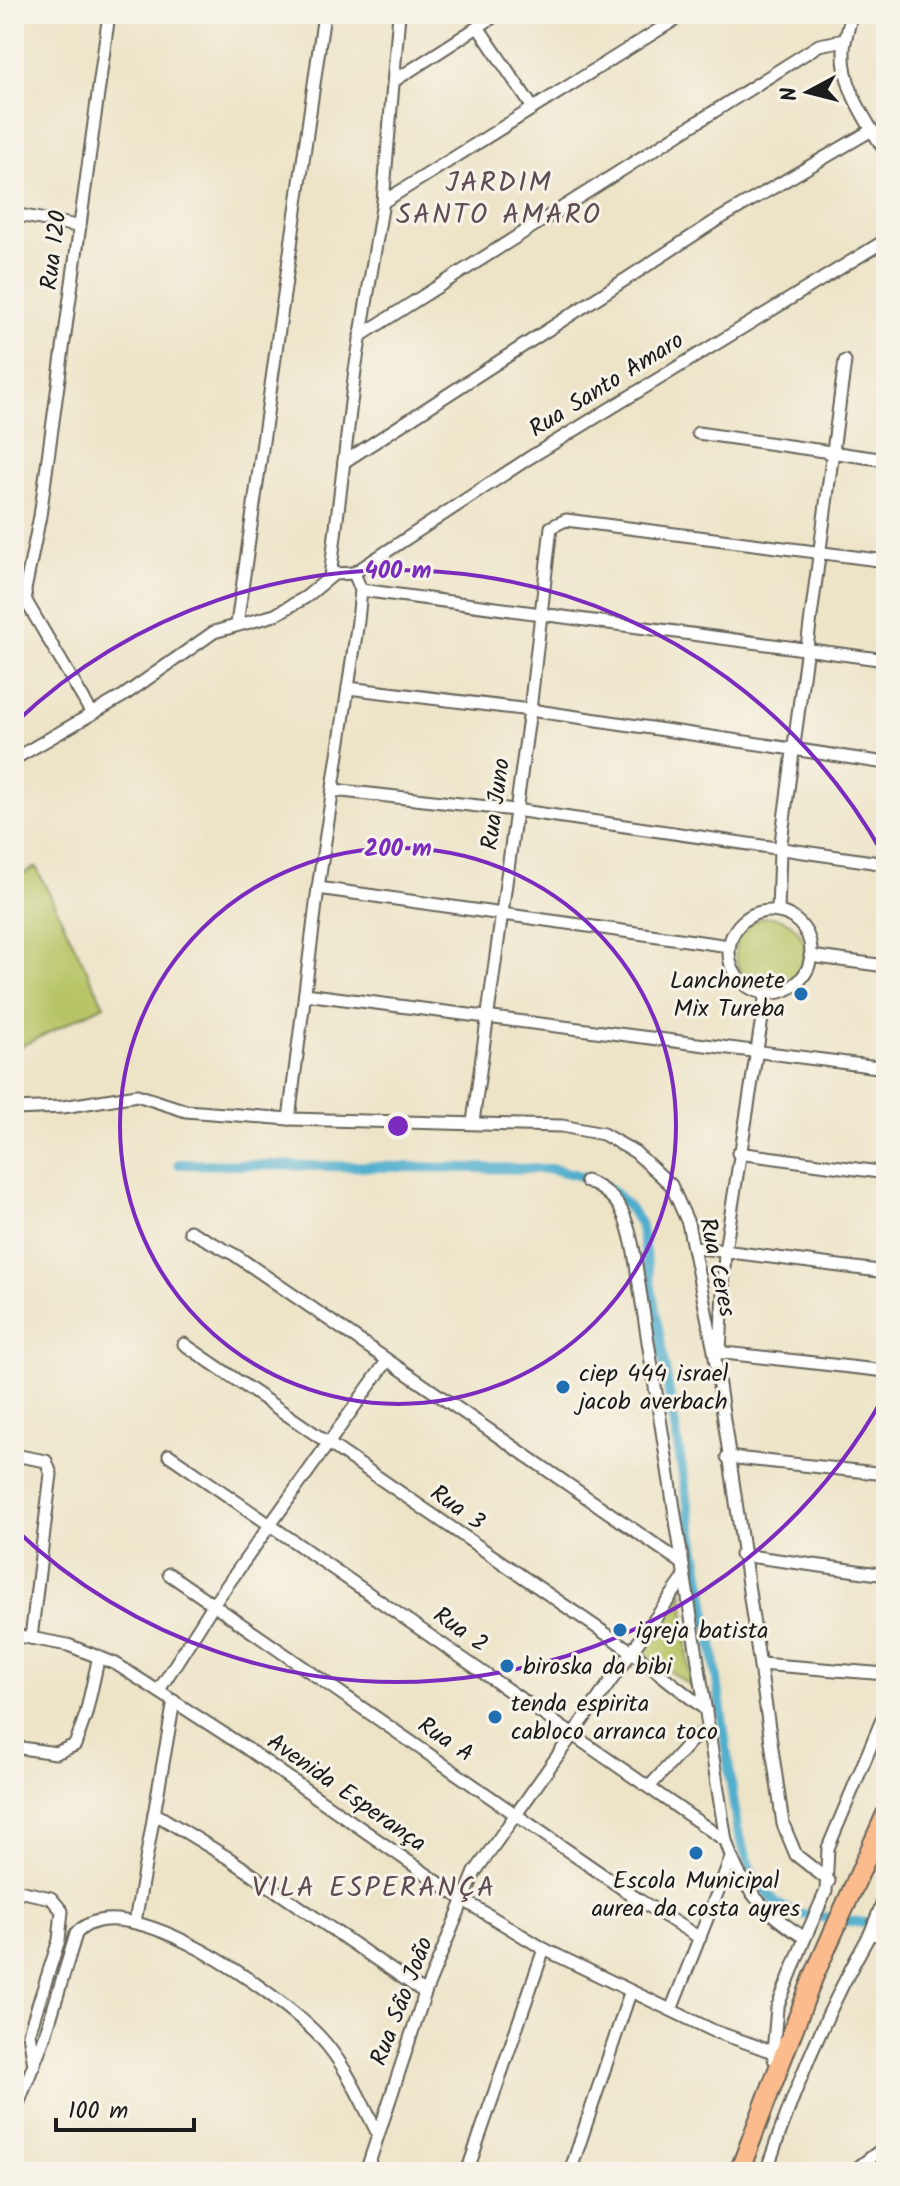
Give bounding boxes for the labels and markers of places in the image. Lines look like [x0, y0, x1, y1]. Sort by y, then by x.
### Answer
place label: Lanchonete Mix Tureba [670, 962, 785, 1029]
marker: Lanchonete Mix Tureba [792, 985, 810, 1003]
centre of rings [384, 1112, 412, 1140]
place label: ciep 444 israel jacob averbach [573, 1355, 729, 1422]
marker: ciep 444 israel jacob averbach [554, 1378, 572, 1396]
place label: igreja batista [636, 1612, 768, 1651]
marker: igreja batista [611, 1621, 629, 1639]
place label: biroska da bibi [523, 1648, 673, 1687]
marker: biroska da bibi [498, 1657, 516, 1675]
place label: tenda espirita cabloco arranca toco [511, 1685, 718, 1752]
marker: tenda espirita cabloco arranca toco [486, 1708, 504, 1726]
marker: Escola Municipal aurea da costa ayres [687, 1844, 705, 1862]
place label: Escola Municipal aurea da costa ayres [592, 1862, 800, 1929]

